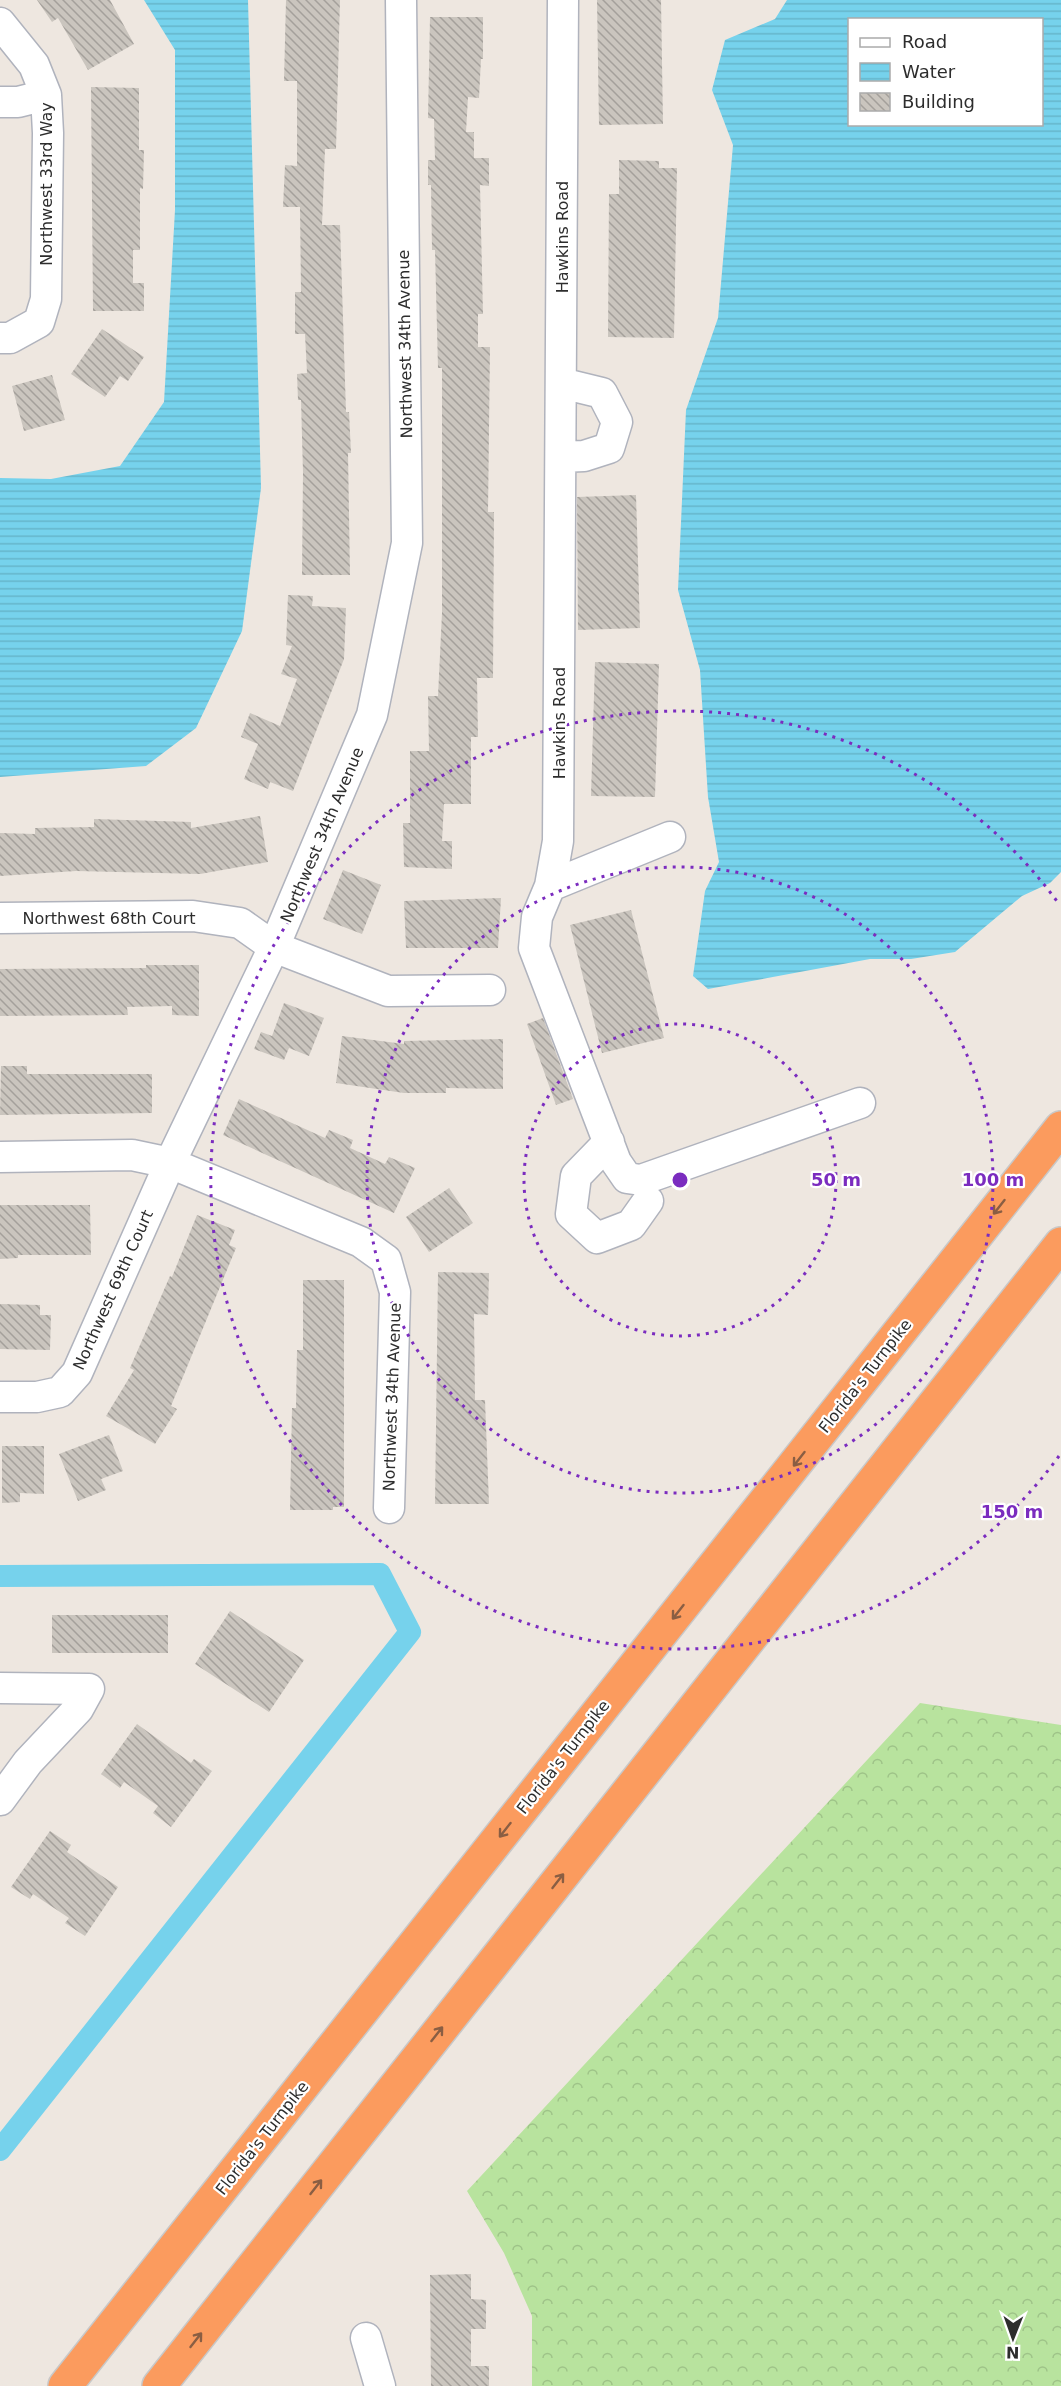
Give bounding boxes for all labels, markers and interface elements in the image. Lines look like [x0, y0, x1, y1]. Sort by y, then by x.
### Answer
legend [848, 18, 1043, 126]
text: Road [902, 31, 947, 52]
text: Water [902, 61, 956, 82]
text: Building [902, 91, 975, 112]
street label: Northwest 33rd Way [37, 102, 56, 266]
street label: Hawkins Road [553, 181, 572, 293]
street label: Northwest 34th Avenue [394, 250, 416, 438]
street label: Hawkins Road [550, 667, 569, 779]
street label: Northwest 34th Avenue [276, 744, 368, 926]
street label: Northwest 68th Court [22, 909, 196, 928]
text: 50 m [811, 1169, 861, 1190]
text: 100 m [962, 1169, 1024, 1190]
centre of rings [670, 1170, 690, 1190]
one-way arrow [992, 1199, 1005, 1215]
street label: Northwest 69th Court [69, 1207, 157, 1373]
street label: Northwest 34th Avenue [379, 1302, 405, 1492]
street label: Florida's Turnpike [815, 1315, 915, 1437]
one-way arrow [793, 1450, 806, 1466]
text: 150 m [981, 1501, 1043, 1522]
one-way arrow [672, 1603, 685, 1619]
street label: Florida's Turnpike [513, 1696, 613, 1818]
one-way arrow [499, 1822, 512, 1838]
one-way arrow [552, 1873, 565, 1889]
one-way arrow [431, 2026, 444, 2042]
street label: Florida's Turnpike [212, 2077, 312, 2199]
one-way arrow [310, 2179, 323, 2195]
north arrow [983, 2308, 1043, 2368]
one-way arrow [189, 2332, 202, 2348]
text: N [1006, 2343, 1020, 2362]

